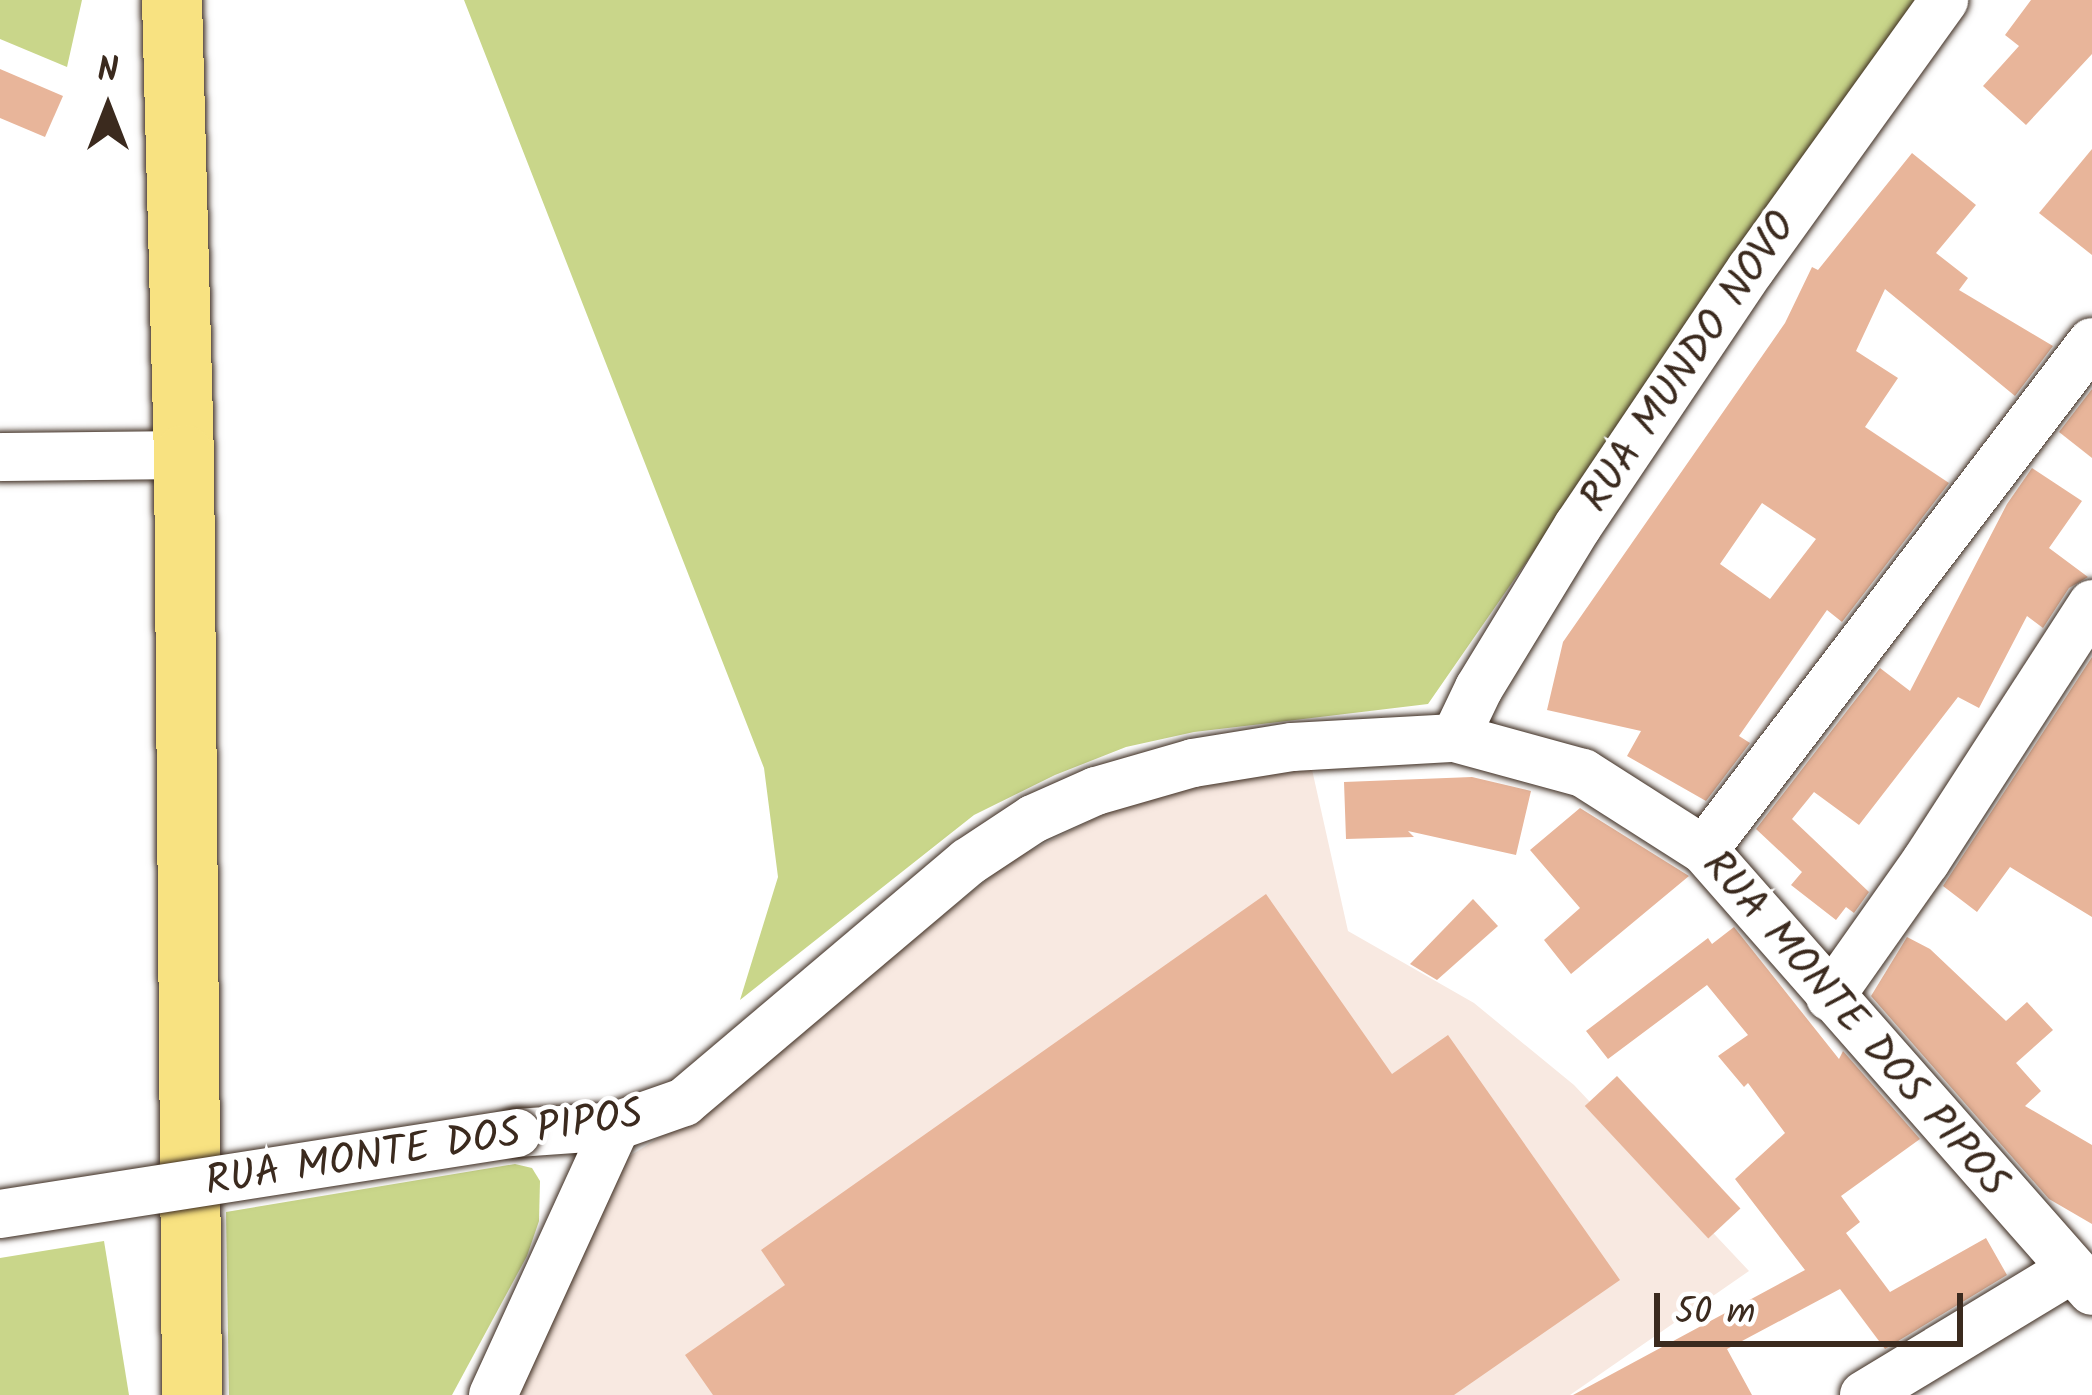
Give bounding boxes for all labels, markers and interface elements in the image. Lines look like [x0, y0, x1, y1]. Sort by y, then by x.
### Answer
text: N [98, 45, 118, 98]
north arrow [48, 48, 168, 168]
street label: RUA MUNDO NOVO [1571, 204, 1809, 522]
street label: RUA MONTE DOS PIPOS [1690, 842, 2018, 1208]
street label: RUA MONTE DOS PIPOS [202, 1090, 646, 1208]
scale bar [1660, 1269, 1969, 1343]
text: 50 m [1675, 1285, 1755, 1342]

